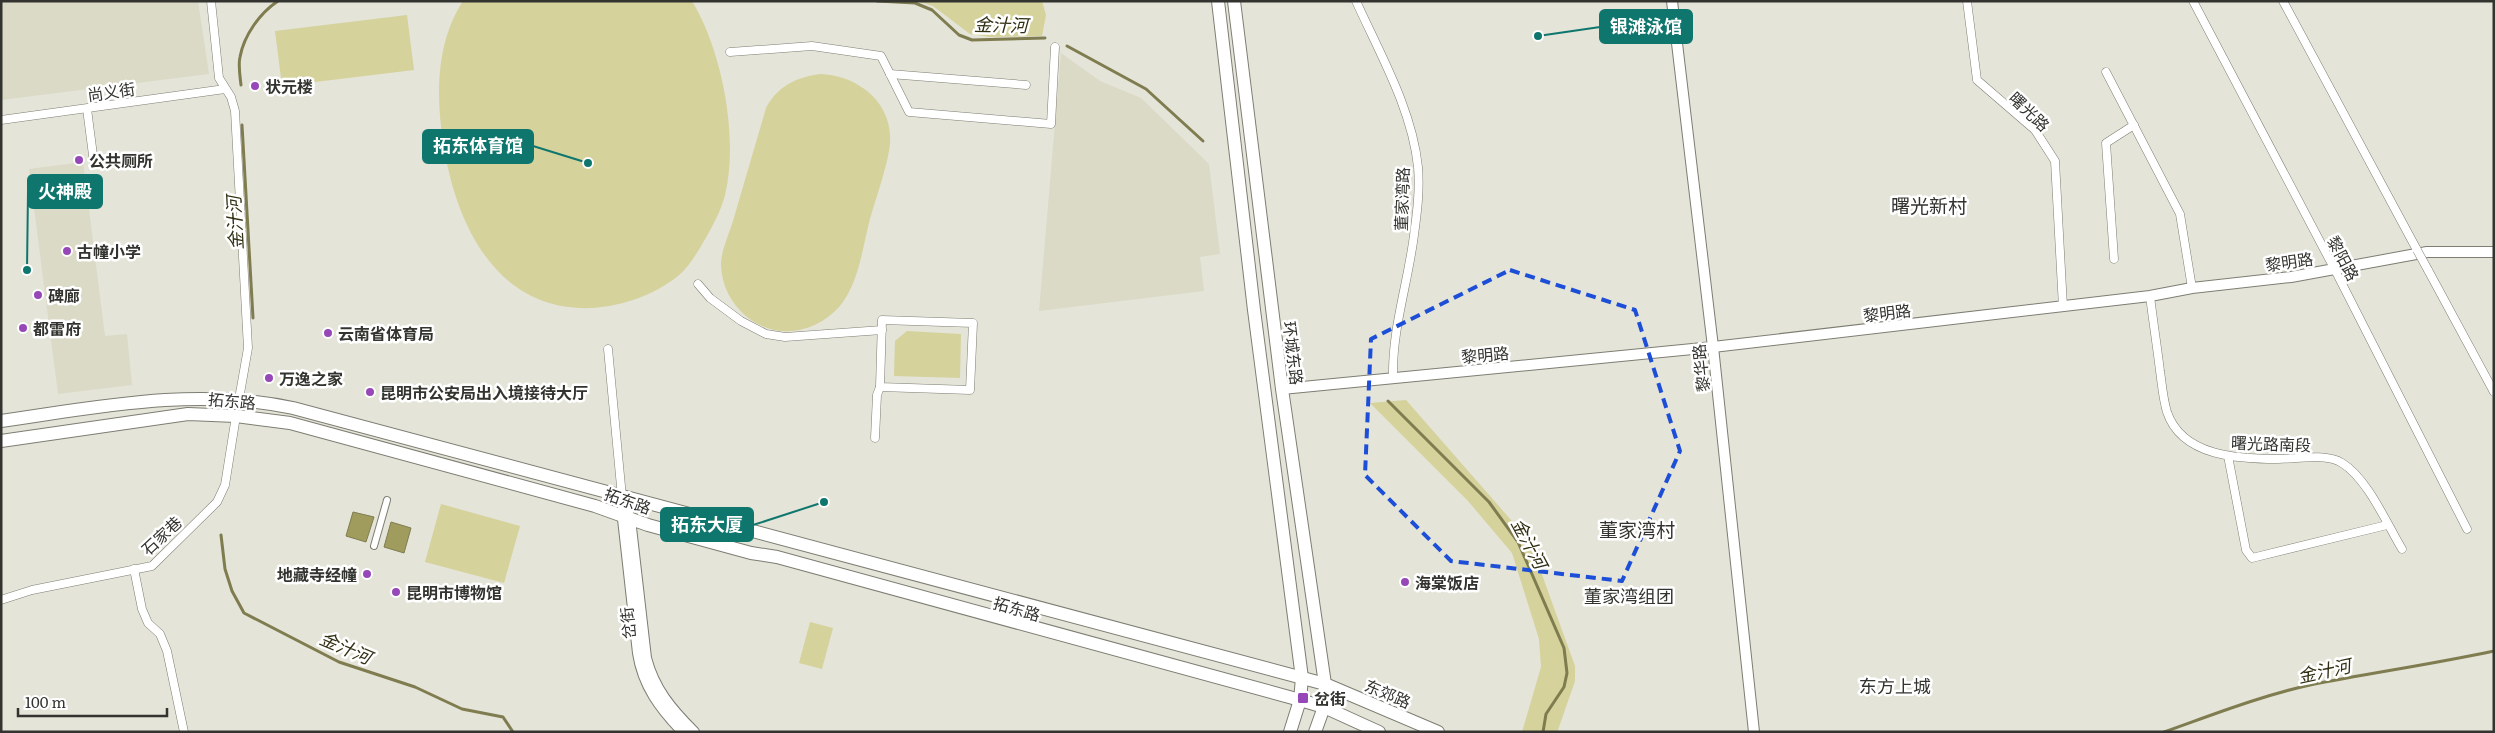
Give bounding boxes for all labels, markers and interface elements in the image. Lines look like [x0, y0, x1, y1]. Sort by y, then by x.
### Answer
water label: 金汁河 [974, 10, 1031, 38]
callout: 银滩泳馆 [1600, 10, 1692, 43]
text: 银滩泳馆 [1610, 12, 1682, 39]
place label: 状元楼 [265, 74, 313, 98]
street label: 尚义街 [86, 76, 136, 106]
marker: 状元楼 [249, 80, 261, 92]
street label: 曙光路 [2004, 86, 2056, 136]
callout: 拓东体育馆 [423, 130, 533, 163]
text: 拓东体育馆 [433, 131, 523, 158]
place label: 公共厕所 [89, 148, 153, 172]
marker: 公共厕所 [73, 154, 85, 166]
street label: 董家湾路 [1388, 167, 1414, 231]
callout: 火神殿 [28, 175, 102, 208]
text: 火神殿 [38, 177, 92, 204]
district label: 曙光新村 [1891, 191, 1967, 219]
water label: 金汁河 [219, 192, 249, 251]
street label: 黎阳路 [2322, 231, 2366, 285]
place label: 古幢小学 [77, 239, 141, 263]
marker: 古幢小学 [61, 245, 73, 257]
street label: 黎明路 [2264, 246, 2314, 276]
place label: 碑廊 [48, 283, 80, 307]
marker: 碑廊 [32, 289, 44, 301]
street label: 黎明路 [1862, 297, 1912, 327]
place label: 都雷府 [33, 316, 81, 340]
street label: 环城东路 [1278, 320, 1310, 386]
place label: 云南省体育局 [338, 321, 434, 345]
marker: 都雷府 [17, 322, 29, 334]
marker: 云南省体育局 [322, 327, 334, 339]
street label: 黎明路 [1460, 340, 1510, 368]
street label: 黎华路 [1686, 343, 1714, 393]
place label: 万逸之家 [279, 366, 343, 390]
marker: 万逸之家 [263, 372, 275, 384]
place label: 昆明市公安局出入境接待大厅 [380, 380, 588, 404]
street label: 拓东路 [207, 386, 257, 414]
marker: 昆明市公安局出入境接待大厅 [364, 386, 376, 398]
street label: 曙光路南段 [2231, 430, 2311, 456]
street label: 拓东路 [601, 481, 655, 519]
callout: 拓东大厦 [661, 508, 753, 541]
street label: 石家巷 [135, 510, 187, 560]
text: 拓东大厦 [671, 510, 743, 537]
water label: 金汁河 [1505, 513, 1556, 576]
district label: 董家湾村 [1599, 515, 1675, 543]
place label: 地藏寺经幢 [277, 562, 357, 586]
marker: 地藏寺经幢 [361, 568, 373, 580]
place label: 海棠饭店 [1415, 570, 1479, 594]
marker: 海棠饭店 [1399, 576, 1411, 588]
place label: 昆明市博物馆 [406, 580, 502, 604]
district label: 董家湾组团 [1584, 582, 1674, 609]
marker: 昆明市博物馆 [390, 586, 402, 598]
street label: 拓东路 [991, 590, 1043, 626]
street label: 岔街 [613, 606, 641, 640]
water label: 金汁河 [316, 624, 379, 671]
water label: 金汁河 [2295, 651, 2356, 689]
district label: 东方上城 [1859, 672, 1931, 699]
street label: 东郊路 [1361, 673, 1415, 713]
scale bar [18, 686, 166, 718]
place label: 岔街 [1314, 686, 1346, 710]
text: 100 m [25, 690, 66, 713]
marker: 岔街 [1296, 691, 1310, 705]

